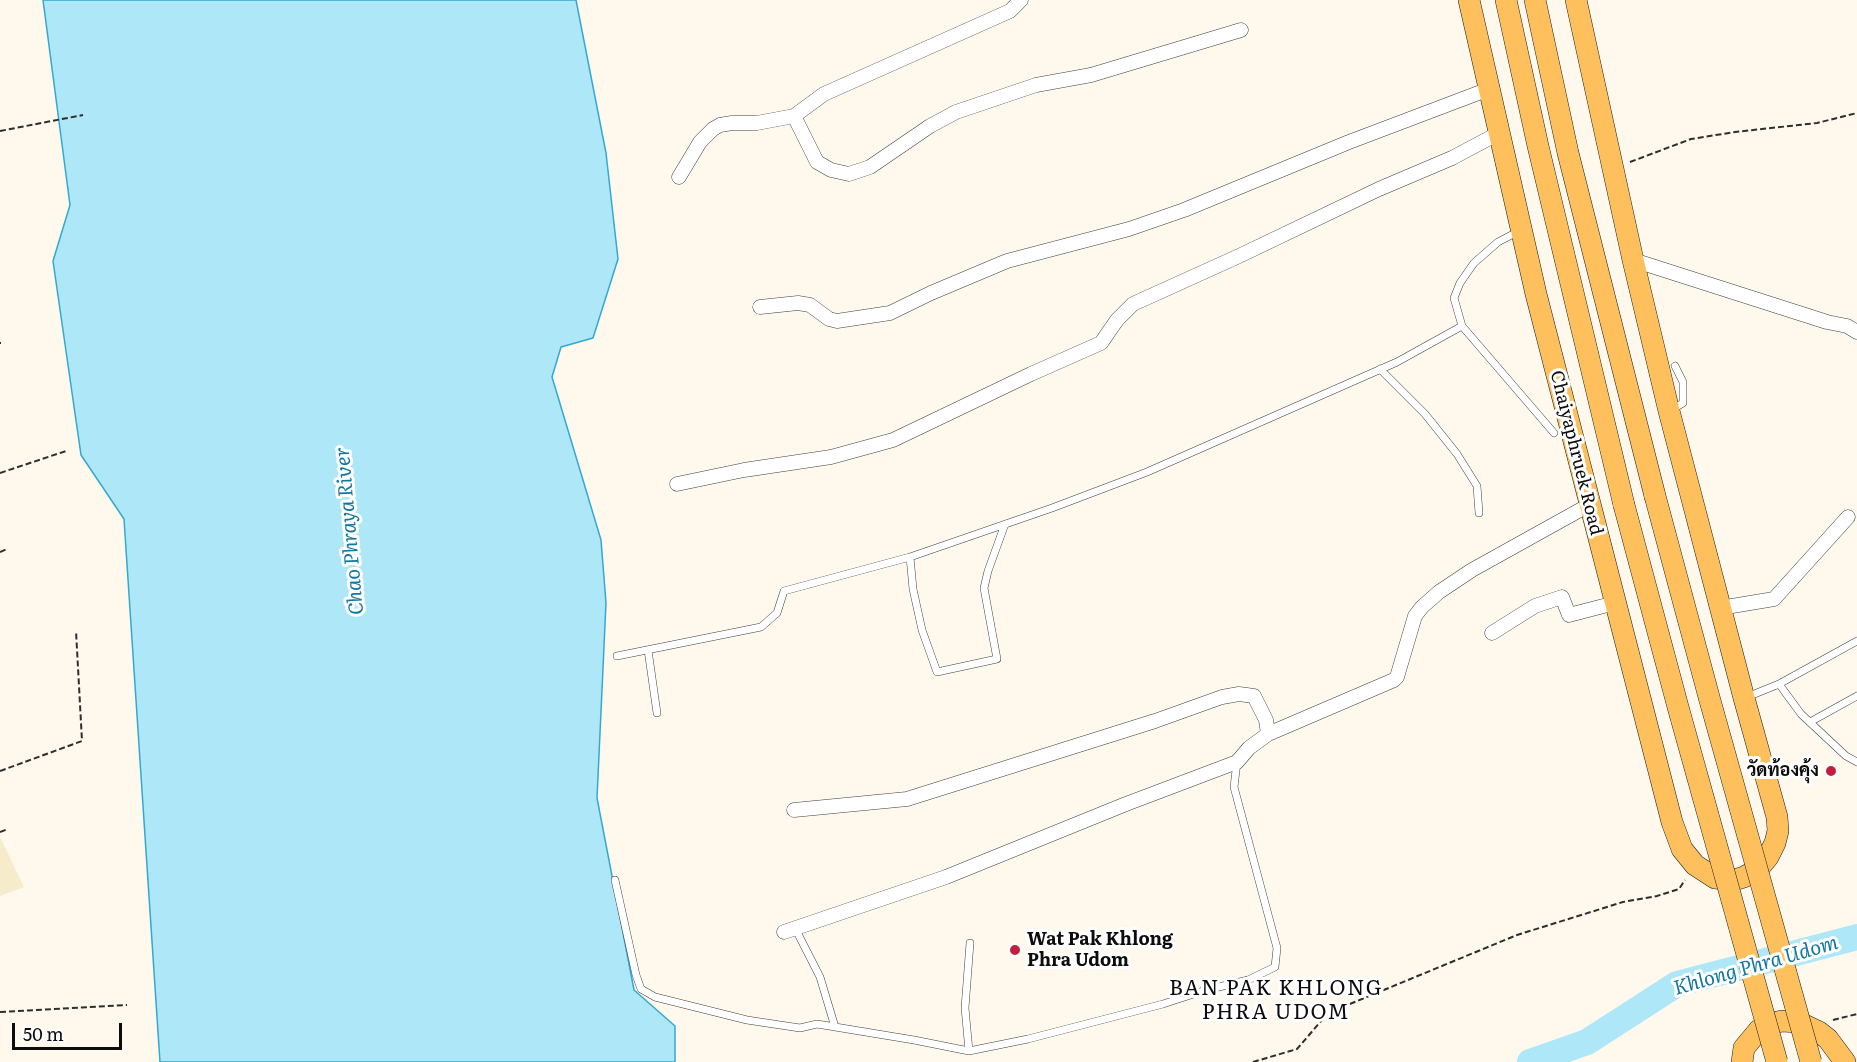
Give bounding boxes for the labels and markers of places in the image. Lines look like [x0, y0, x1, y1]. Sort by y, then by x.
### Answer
place label: วัดท้องคุ้ง [1747, 760, 1819, 782]
marker: วัดท้องคุ้ง [1824, 764, 1838, 778]
place label: Wat Pak Khlong Phra Udom [1027, 929, 1173, 972]
marker: Wat Pak Khlong Phra Udom [1008, 943, 1022, 957]

